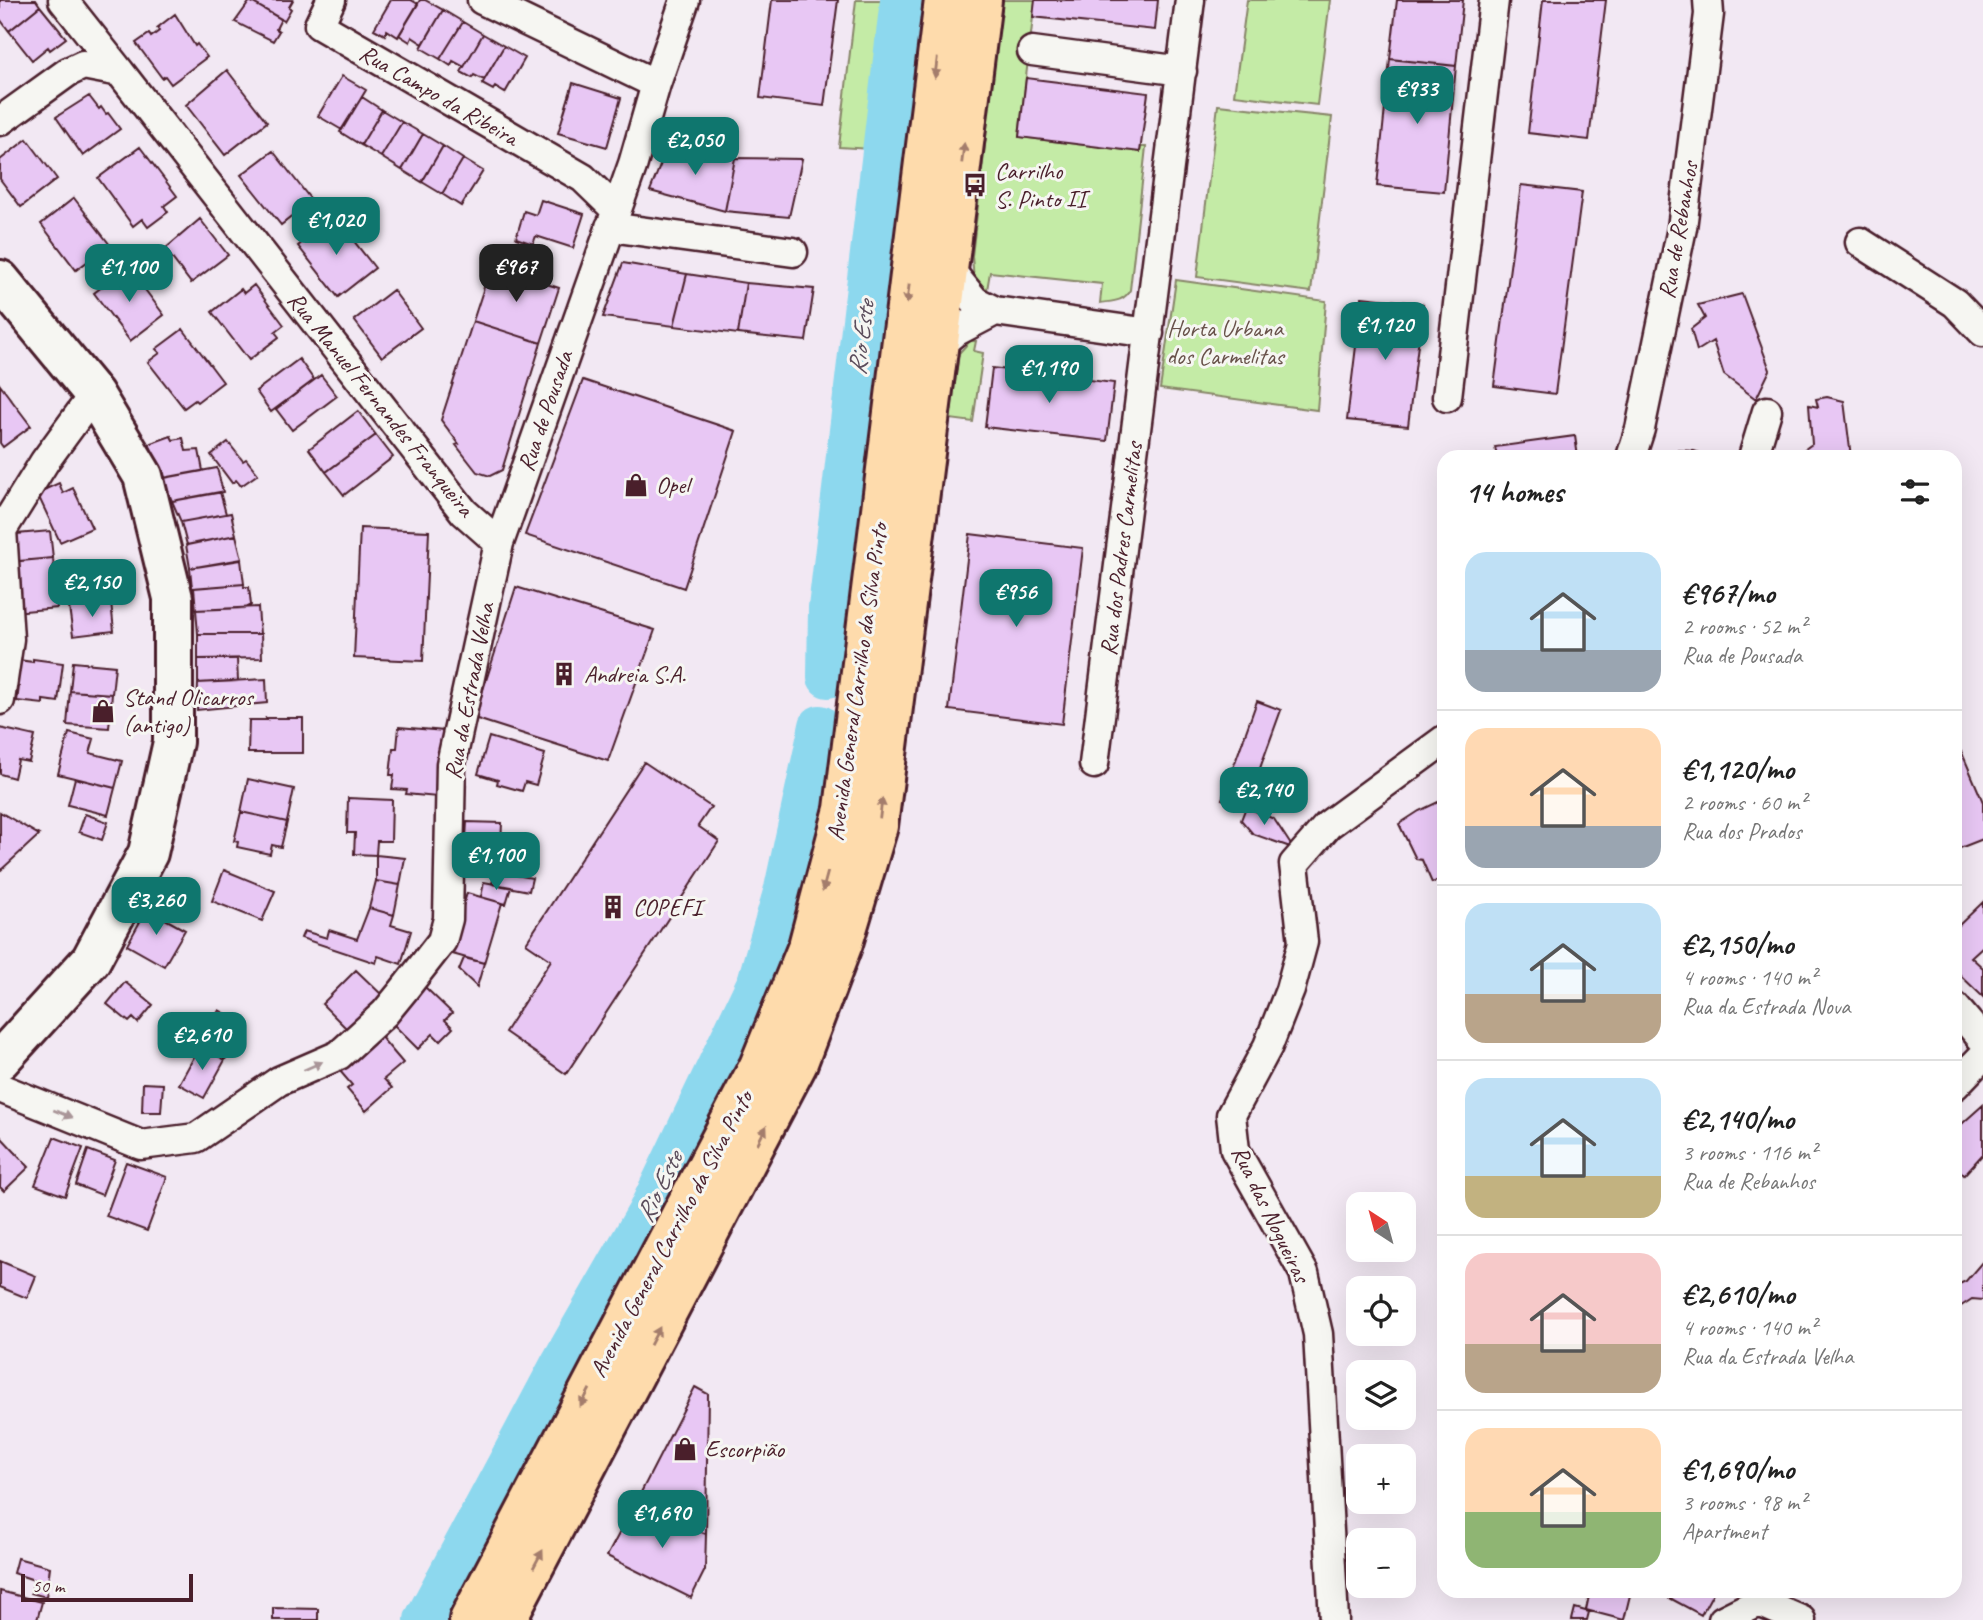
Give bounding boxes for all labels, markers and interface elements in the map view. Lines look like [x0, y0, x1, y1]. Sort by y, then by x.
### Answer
street label: Rua Campo da Ribeira [354, 37, 525, 154]
one-way arrow [930, 57, 941, 79]
pin: €933 [1376, 66, 1458, 126]
text: €933 [1396, 74, 1438, 103]
pin: €2,050 [638, 118, 752, 177]
text: €2,050 [667, 125, 723, 154]
one-way arrow [958, 141, 969, 163]
place label: Carrilho S. Pinto II [995, 156, 1091, 214]
street label: Rua de Rebanhos [1651, 157, 1705, 301]
bus stop icon: Carrilho S. Pinto II [961, 171, 989, 199]
pin: €1,020 [279, 198, 393, 257]
text: €1,020 [308, 205, 364, 234]
pin: €1,100 [72, 244, 186, 304]
pin: €967 [475, 244, 557, 304]
text: €1,100 [101, 252, 157, 281]
text: €967 [495, 252, 537, 281]
one-way arrow [903, 283, 914, 305]
street label: Rua Manuel Fernandes Franqueira [281, 286, 482, 524]
water label: Rio Este [840, 296, 882, 377]
pin: €1,120 [1328, 302, 1442, 362]
text: €1,120 [1357, 310, 1413, 339]
park label: Horta Urbana dos Carmelitas [1166, 313, 1286, 371]
street label: Rua de Pousada [510, 345, 580, 475]
pin: €1,190 [992, 346, 1106, 405]
text: €1,190 [1021, 353, 1077, 382]
street label: Rua dos Padres Carmelitas [1093, 438, 1149, 657]
place label: Opel [656, 470, 693, 500]
shop icon: Opel [622, 471, 650, 499]
text: 14 homes [1465, 473, 1563, 511]
icon: filters [1896, 473, 1934, 511]
street label: Avenida General Carrilho da Silva Pinto [820, 519, 894, 843]
pin: €2,150 [35, 560, 149, 619]
text: €2,150 [64, 567, 120, 596]
pin: €956 [975, 570, 1057, 629]
text: €967/mo [1682, 574, 1775, 612]
text: €956 [995, 577, 1037, 606]
icon: home [1521, 580, 1605, 664]
street label: Rua da Estrada Velha [437, 599, 501, 782]
text: 2 rooms · 52 m² [1682, 612, 1806, 641]
text: Rua de Pousada [1682, 641, 1802, 670]
place label: Andreia S.A. [584, 659, 686, 689]
building icon: Andreia S.A. [550, 660, 578, 688]
place label: Stand Olicarros (antigo) [123, 682, 255, 740]
shop icon: Stand Olicarros (antigo) [89, 697, 117, 725]
text: €1,120/mo [1682, 750, 1794, 788]
icon: home [1521, 756, 1605, 840]
pin: €2,140 [1207, 768, 1321, 827]
text: €2,140 [1236, 775, 1292, 804]
text: 2 rooms · 60 m² [1682, 788, 1806, 817]
one-way arrow [875, 796, 886, 818]
text: Rua dos Prados [1682, 817, 1802, 846]
pin: €1,100 [439, 832, 553, 892]
text: €1,100 [468, 840, 524, 869]
one-way arrow [819, 871, 830, 893]
pin: €3,260 [99, 878, 213, 937]
text: €3,260 [128, 885, 184, 914]
place label: COPEFI [633, 892, 706, 922]
building icon: COPEFI [599, 893, 627, 921]
text: €2,150/mo [1682, 925, 1793, 963]
icon: home [1521, 931, 1605, 1015]
text: 4 rooms · 140 m² [1682, 963, 1817, 992]
text: Rua da Estrada Nova [1682, 992, 1850, 1021]
pin: €2,610 [145, 1012, 259, 1072]
text: €2,610 [174, 1020, 230, 1049]
one-way arrow [302, 1060, 323, 1071]
street label: Avenida General Carrilho da Silva Pinto [583, 1083, 761, 1382]
text: €2,140/mo [1682, 1100, 1794, 1138]
icon: home [1521, 1106, 1605, 1190]
one-way arrow [53, 1108, 74, 1119]
one-way arrow [755, 1125, 767, 1145]
text: 3 rooms · 116 m² [1682, 1138, 1817, 1167]
street label: Rua das Nogueiras [1225, 1141, 1318, 1289]
water label: Rio Este [628, 1143, 692, 1227]
text: Rua de Rebanhos [1682, 1167, 1815, 1196]
north arrow [1346, 1192, 1416, 1262]
map controls [1346, 1192, 1416, 1598]
text: €2,610/mo [1682, 1275, 1795, 1313]
button: locate [1346, 1276, 1416, 1346]
icon: home [1521, 1281, 1605, 1365]
text: 4 rooms · 140 m² [1682, 1313, 1817, 1342]
one-way arrow [649, 1327, 661, 1346]
text: Rua da Estrada Velha [1682, 1342, 1853, 1371]
button: layers [1346, 1360, 1416, 1430]
one-way arrow [580, 1388, 591, 1408]
place label: Escorpião [705, 1434, 785, 1464]
shop icon: Escorpião [671, 1435, 699, 1463]
button: + [1346, 1444, 1416, 1514]
text: €1,690/mo [1682, 1450, 1794, 1488]
icon: home [1521, 1456, 1605, 1540]
text: 3 rooms · 98 m² [1682, 1488, 1806, 1517]
pin: €1,690 [605, 1490, 719, 1550]
text: €1,690 [634, 1498, 690, 1527]
text: Apartment [1682, 1517, 1767, 1546]
button: − [1346, 1528, 1416, 1598]
one-way arrow [531, 1549, 543, 1569]
scale bar [21, 1571, 192, 1603]
text: 50 m [32, 1574, 64, 1598]

